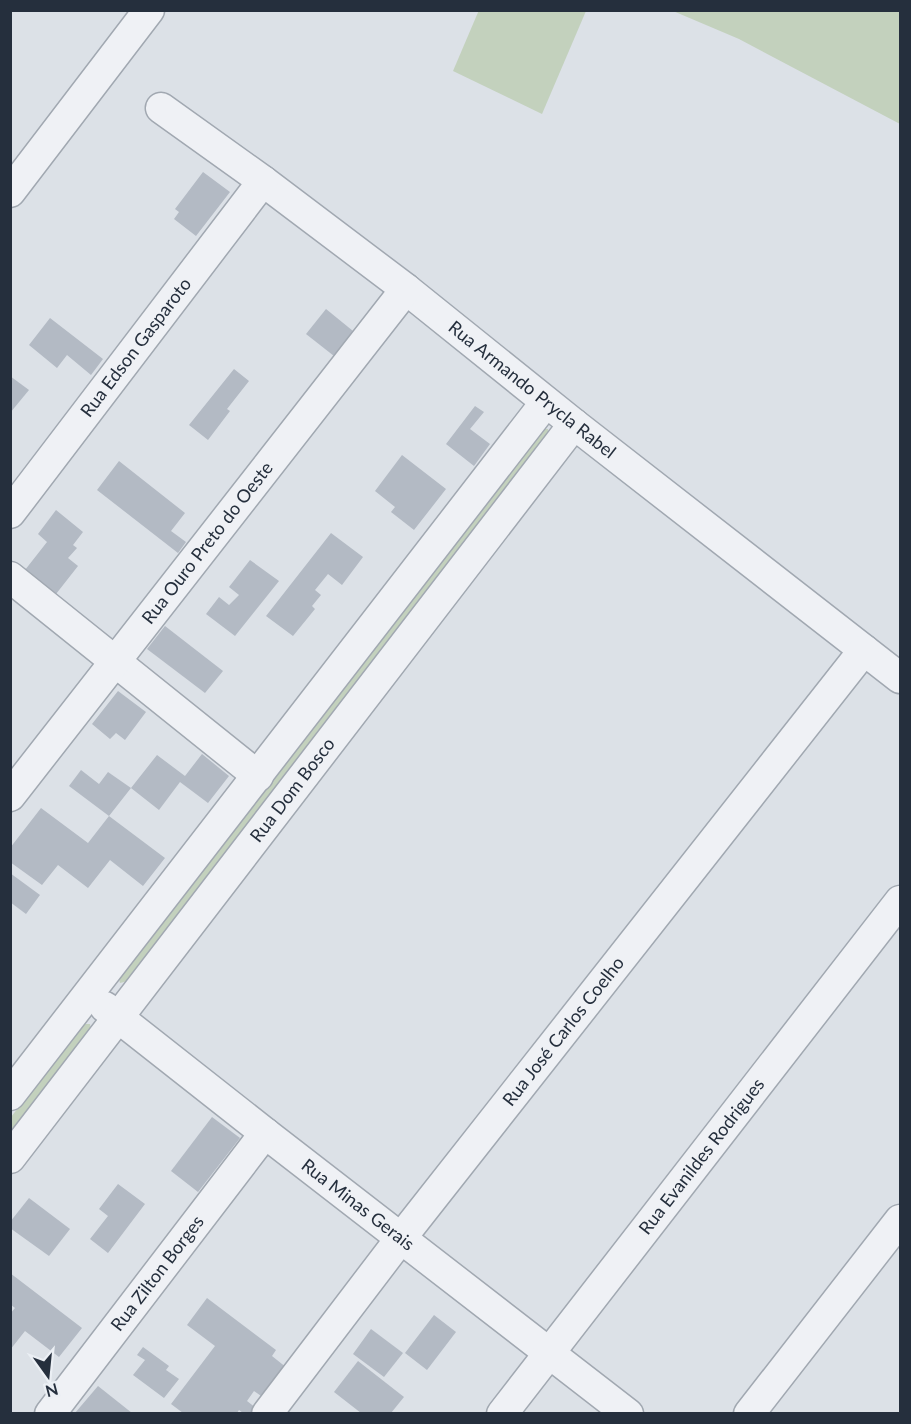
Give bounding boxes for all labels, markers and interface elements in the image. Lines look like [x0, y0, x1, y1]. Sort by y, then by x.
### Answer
street label: Rua Edson Gasparoto [75, 273, 195, 421]
street label: Rua Armando Prycla Rabel [444, 316, 621, 463]
street label: Rua Ouro Preto do Oeste [137, 457, 277, 628]
street label: Rua Dom Bosco [245, 733, 339, 846]
street label: Rua José Carlos Coelho [497, 952, 628, 1110]
street label: Rua Evanildes Rodrigues [634, 1073, 769, 1238]
street label: Rua Minas Gerais [298, 1153, 419, 1255]
street label: Rua Zilton Borges [106, 1210, 208, 1335]
north arrow [18, 1346, 78, 1406]
text: N [44, 1380, 60, 1402]

